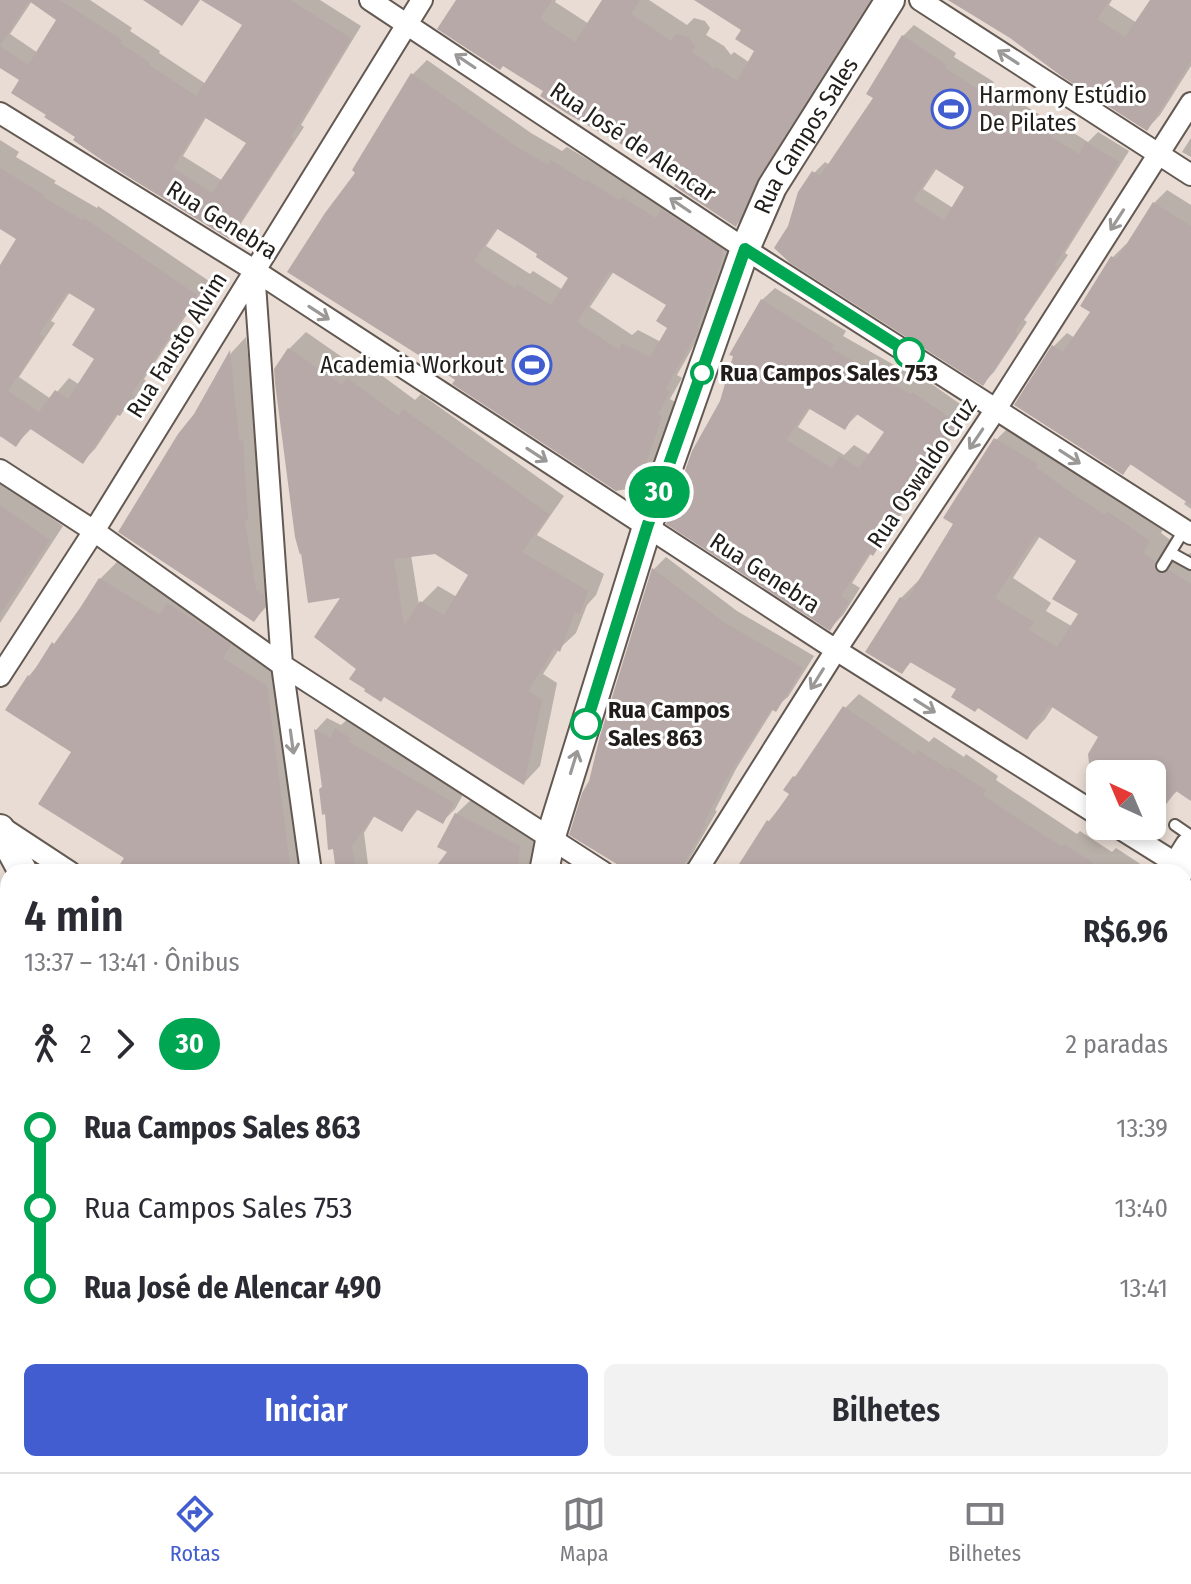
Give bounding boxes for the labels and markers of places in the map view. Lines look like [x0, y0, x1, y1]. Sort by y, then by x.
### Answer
place label: Harmony Estúdio De Pilates [979, 81, 1147, 137]
sports icon: Harmony Estúdio De Pilates [930, 88, 972, 130]
unlabelled marker [894, 338, 924, 368]
sports icon: Academia Workout [511, 344, 553, 386]
place label: Academia Workout [320, 351, 504, 379]
place label: Rua Campos Sales 753 [720, 359, 938, 387]
marker: Rua Campos Sales 753 [691, 362, 713, 384]
place label: Rua Campos Sales 863 [608, 696, 730, 752]
marker: Rua Campos Sales 863 [571, 709, 601, 739]

